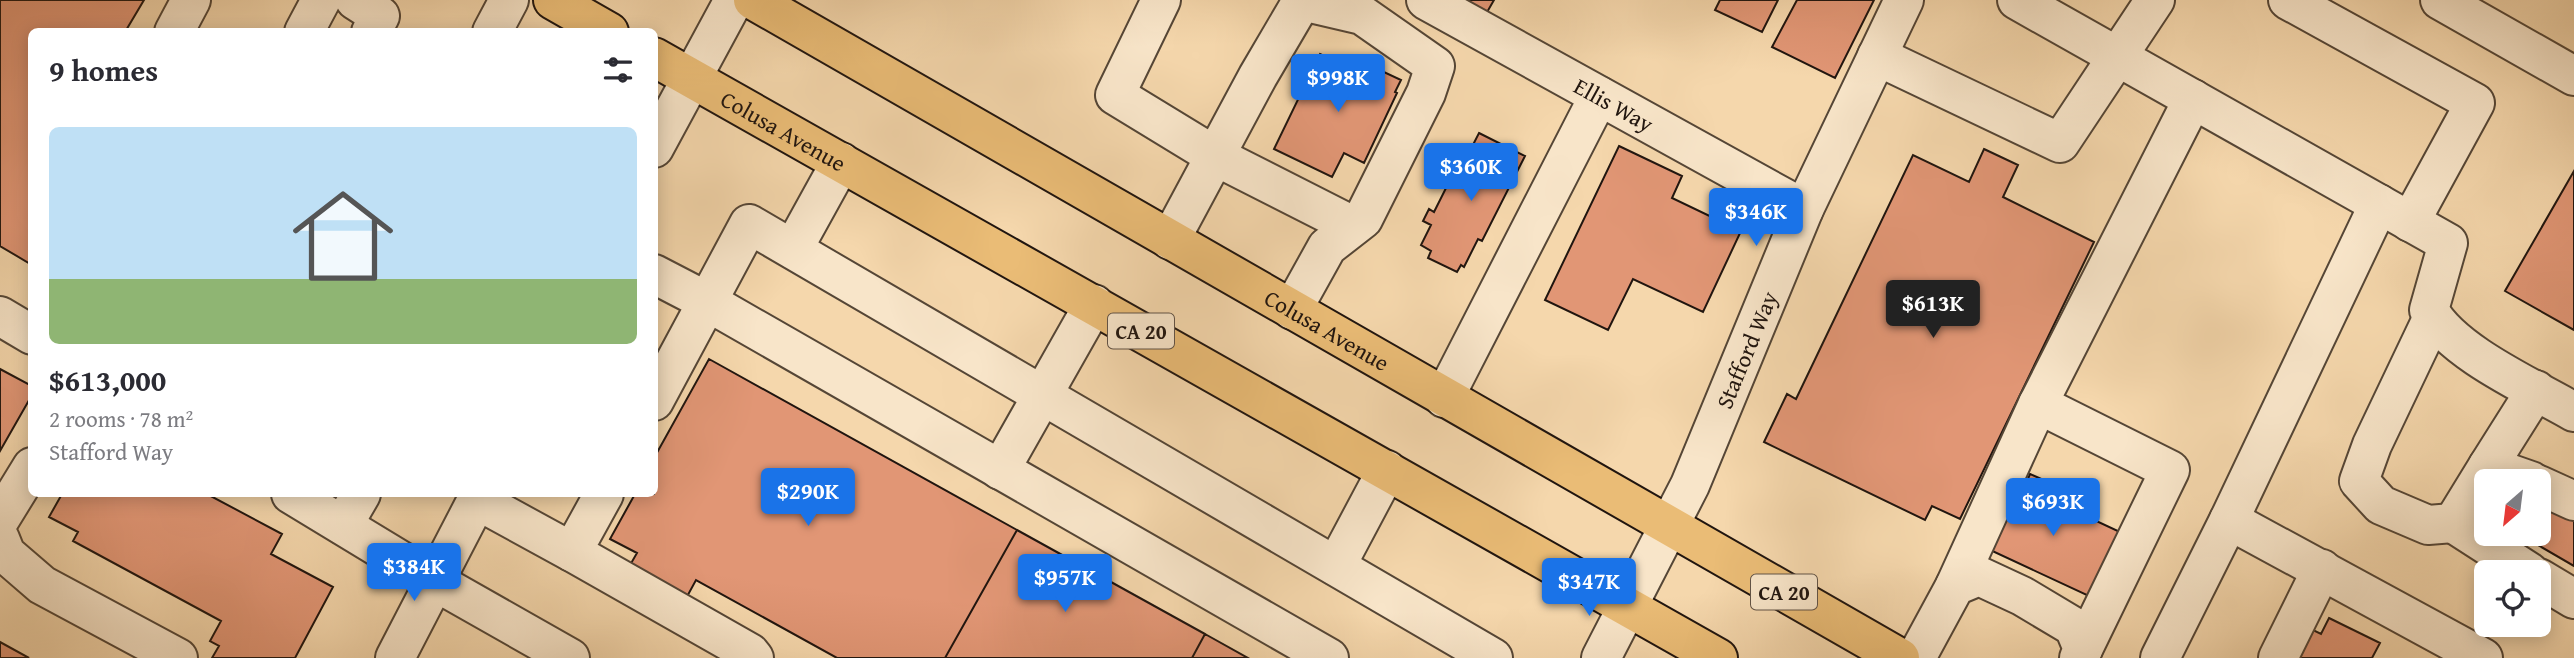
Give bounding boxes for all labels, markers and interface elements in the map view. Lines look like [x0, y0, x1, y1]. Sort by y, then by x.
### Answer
text: 9 homes [49, 48, 158, 92]
icon: filters [599, 51, 637, 89]
pin: $998K [1289, 54, 1387, 114]
text: $998K [1307, 60, 1369, 93]
street label: Ellis Way [1568, 69, 1660, 140]
street label: Colusa Avenue [715, 82, 852, 179]
pin: $360K [1422, 144, 1520, 203]
text: $360K [1440, 149, 1502, 182]
icon: home [280, 173, 406, 299]
pin: $346K [1707, 188, 1805, 248]
text: $346K [1725, 194, 1787, 227]
pin: $613K [1884, 280, 1982, 340]
street label: Colusa Avenue [1259, 281, 1396, 378]
street label: Stafford Way [1707, 285, 1785, 413]
text: $613K [1902, 286, 1964, 319]
road number: CA 20 [1108, 314, 1174, 348]
text: $613,000 [49, 358, 166, 402]
text: 2 rooms · 78 m² [49, 402, 193, 435]
text: Stafford Way [49, 435, 173, 468]
pin: $290K [759, 468, 857, 528]
north arrow [2474, 469, 2552, 546]
map controls [2474, 469, 2551, 637]
text: $290K [777, 474, 839, 507]
pin: $693K [2004, 478, 2102, 538]
text: $693K [2022, 484, 2084, 517]
pin: $384K [365, 544, 463, 603]
text: $384K [383, 549, 445, 582]
pin: $957K [1016, 554, 1114, 614]
pin: $347K [1540, 558, 1638, 618]
text: $957K [1034, 560, 1096, 593]
button: locate [2474, 560, 2551, 637]
text: $347K [1558, 564, 1620, 597]
road number: CA 20 [1751, 574, 1817, 610]

